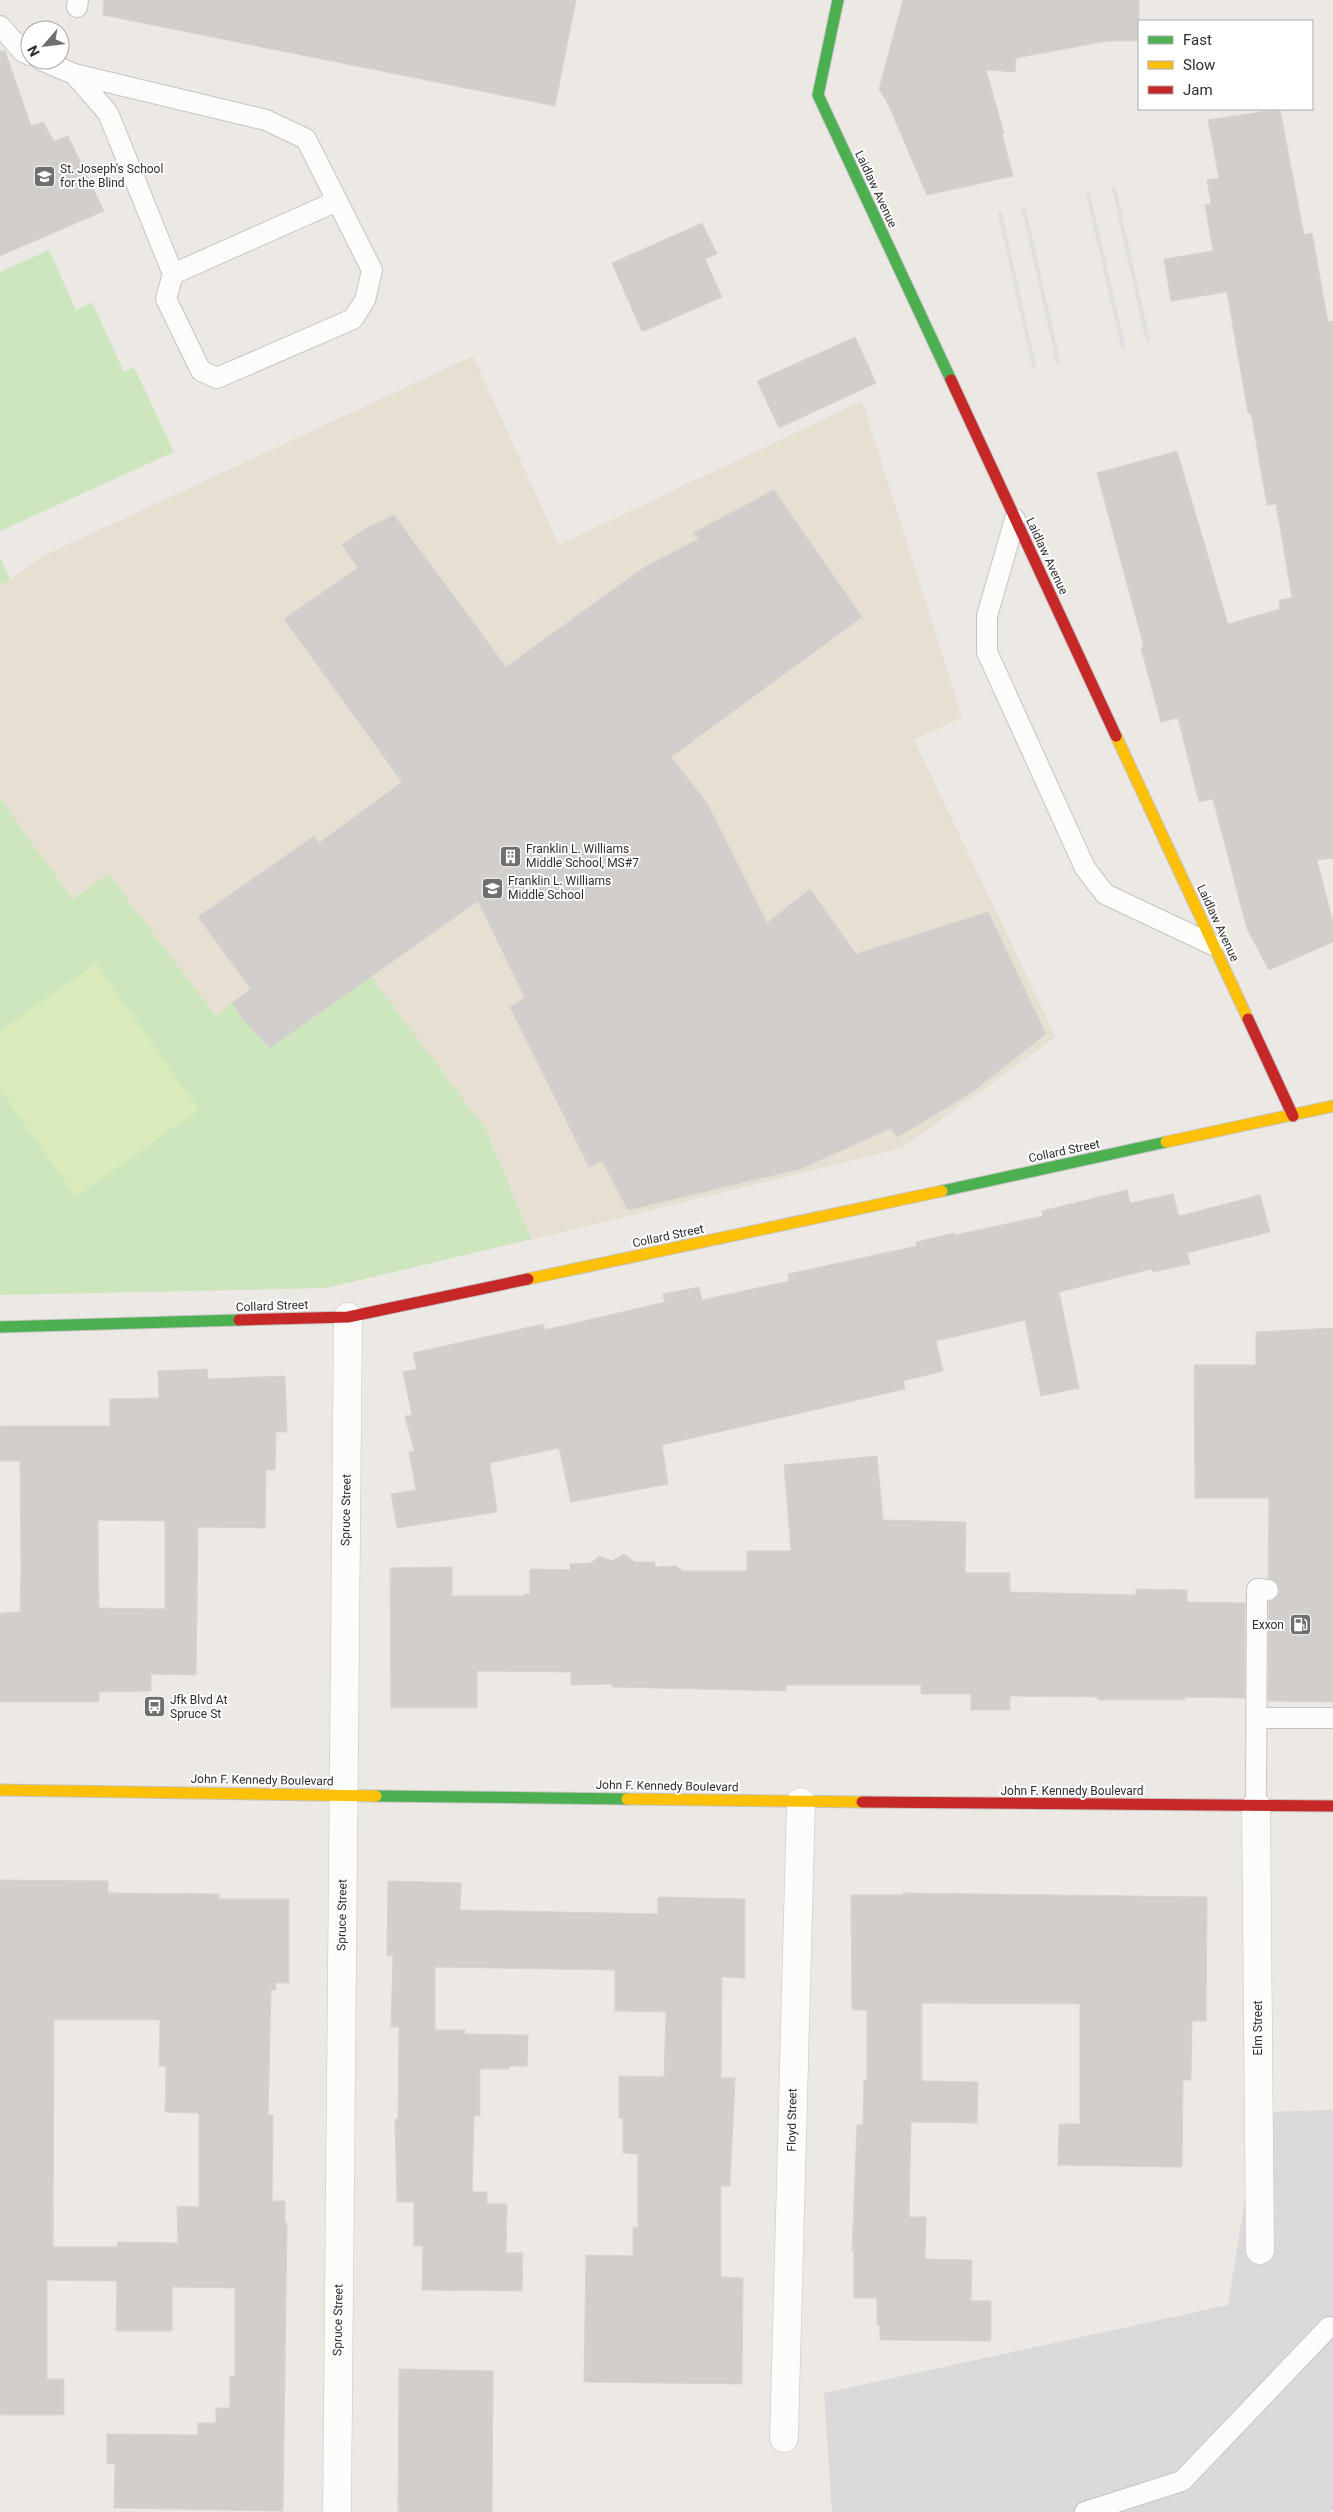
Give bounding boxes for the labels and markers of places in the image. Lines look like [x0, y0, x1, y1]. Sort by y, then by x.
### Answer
place label: St. Joseph's School for the Blind [60, 162, 163, 190]
school or university icon: St. Joseph's School for the Blind [32, 164, 56, 188]
place label: Franklin L. Williams Middle School, MS#7 [526, 842, 639, 870]
building icon: Franklin L. Williams Middle School, MS#7 [498, 844, 522, 868]
place label: Franklin L. Williams Middle School [508, 874, 611, 902]
school or university icon: Franklin L. Williams Middle School [480, 876, 504, 900]
fuel station icon: Exxon [1288, 1613, 1312, 1637]
place label: Exxon [1252, 1618, 1284, 1632]
place label: Jfk Blvd At Spruce St [170, 1693, 227, 1721]
bus stop icon: Jfk Blvd At Spruce St [142, 1695, 166, 1719]

